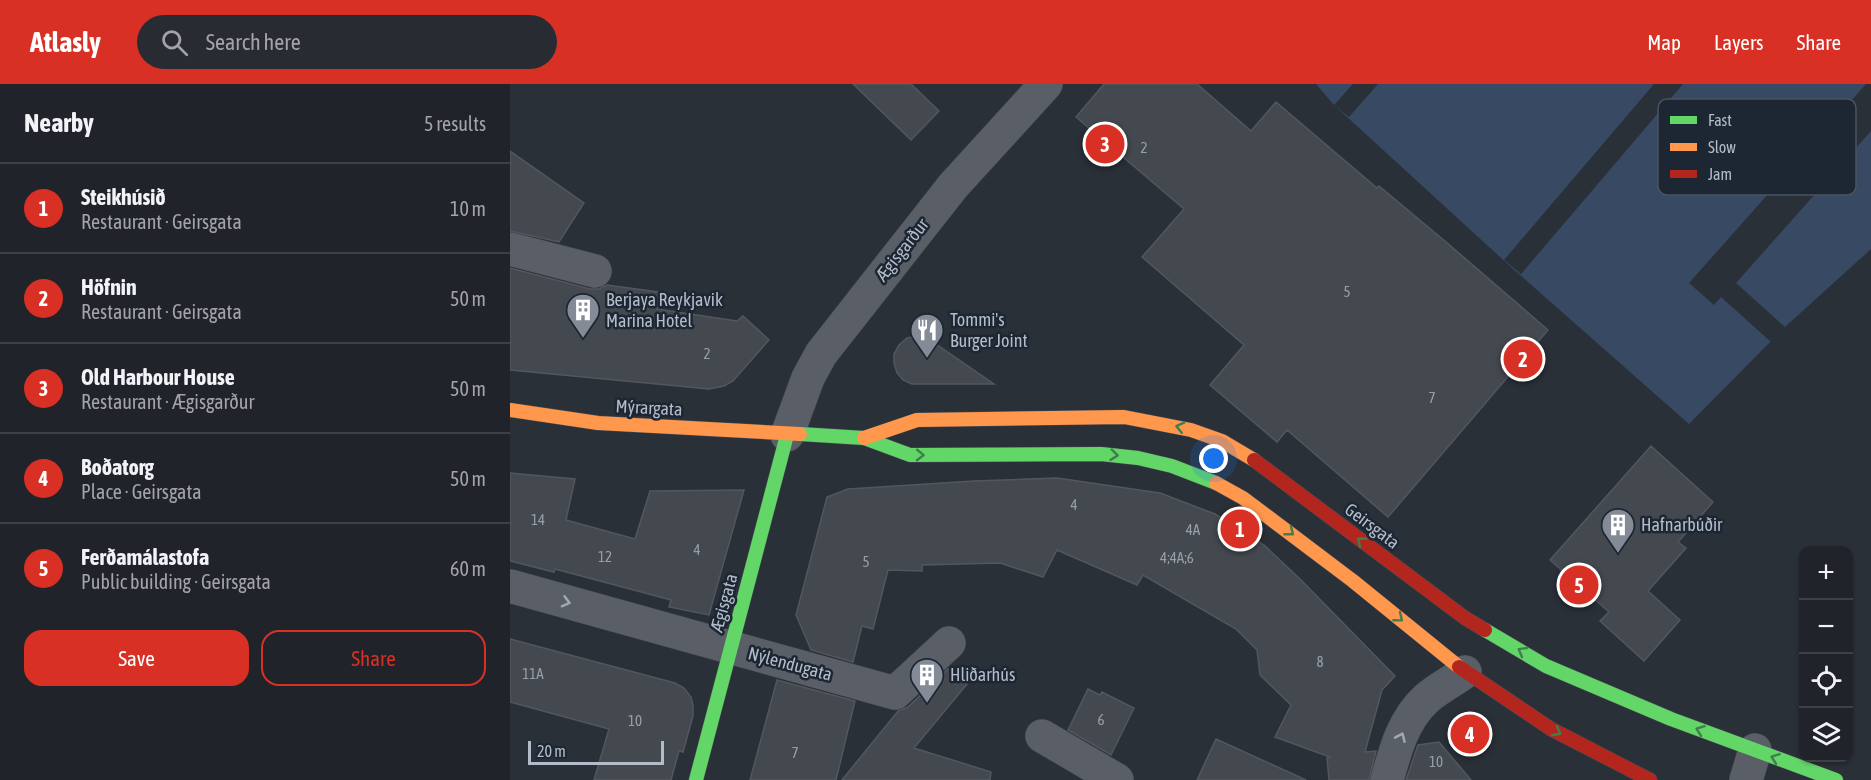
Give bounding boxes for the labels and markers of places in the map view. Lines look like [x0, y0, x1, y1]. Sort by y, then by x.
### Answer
pin: 3 [1086, 122, 1124, 166]
place label: Berjaya Reykjavik Marina Hotel [606, 289, 723, 331]
building icon: Berjaya Reykjavik Marina Hotel [565, 292, 601, 339]
place label: Tommi's Burger Joint [950, 309, 1028, 351]
restaurant icon: Tommi's Burger Joint [909, 312, 945, 359]
pin: 2 [1504, 336, 1542, 382]
pin: 1 [1220, 506, 1260, 552]
building icon: Hafnarbúðir [1600, 507, 1636, 554]
place label: Hafnarbúðir [1641, 514, 1723, 535]
pin: 5 [1560, 562, 1598, 608]
building icon: Hliðarhús [909, 657, 945, 704]
place label: Hliðarhús [950, 664, 1015, 685]
pin: 4 [1450, 712, 1490, 756]

